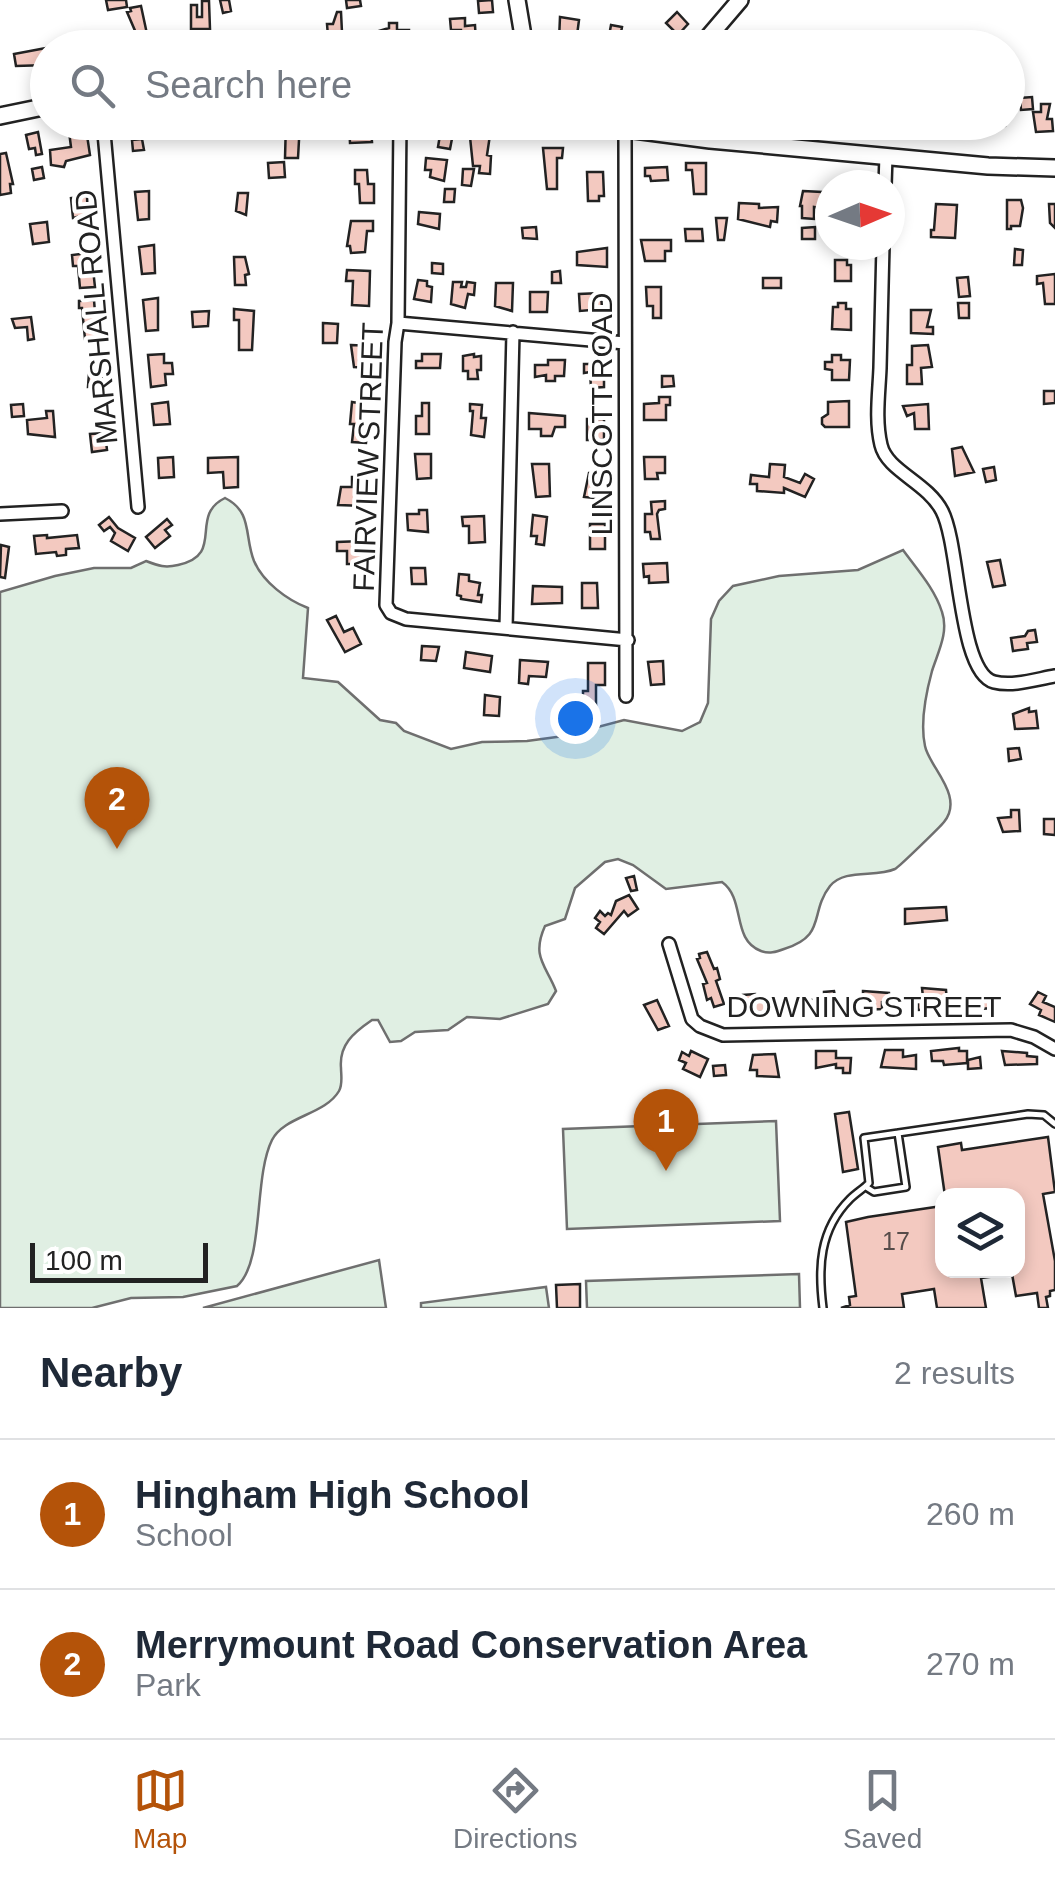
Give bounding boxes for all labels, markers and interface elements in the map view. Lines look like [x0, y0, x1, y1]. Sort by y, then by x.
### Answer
search box [30, 30, 1025, 140]
icon: search [65, 58, 120, 113]
text: Search here [145, 64, 352, 106]
north arrow [815, 170, 905, 260]
street label: MARSHALL ROAD [68, 188, 124, 446]
street label: LINSCOTT ROAD [585, 293, 618, 535]
street label: FAIRVIEW STREET [347, 322, 389, 592]
your location [550, 693, 601, 744]
pin: 2 [84, 766, 150, 849]
street label: DOWNING STREET [727, 990, 1002, 1023]
pin: 1 [634, 1088, 698, 1171]
map controls [935, 1188, 1025, 1278]
button: layers [935, 1188, 1025, 1278]
house number: 17 [882, 1227, 910, 1255]
scale bar [30, 1238, 208, 1282]
text: 100 m [45, 1245, 123, 1276]
text: Nearby [40, 1349, 182, 1396]
text: 2 results [894, 1355, 1015, 1391]
text: Hingham High School [135, 1474, 530, 1516]
text: 1 [64, 1496, 81, 1532]
text: 260 m [926, 1496, 1015, 1532]
text: School [135, 1517, 233, 1553]
text: Merrymount Road Conservation Area [135, 1624, 807, 1666]
text: 2 [64, 1646, 81, 1682]
text: 270 m [926, 1646, 1015, 1682]
text: Park [135, 1667, 201, 1703]
tab: Map [133, 1763, 188, 1855]
tab: Directions [453, 1763, 578, 1855]
tab: Saved [843, 1763, 922, 1855]

